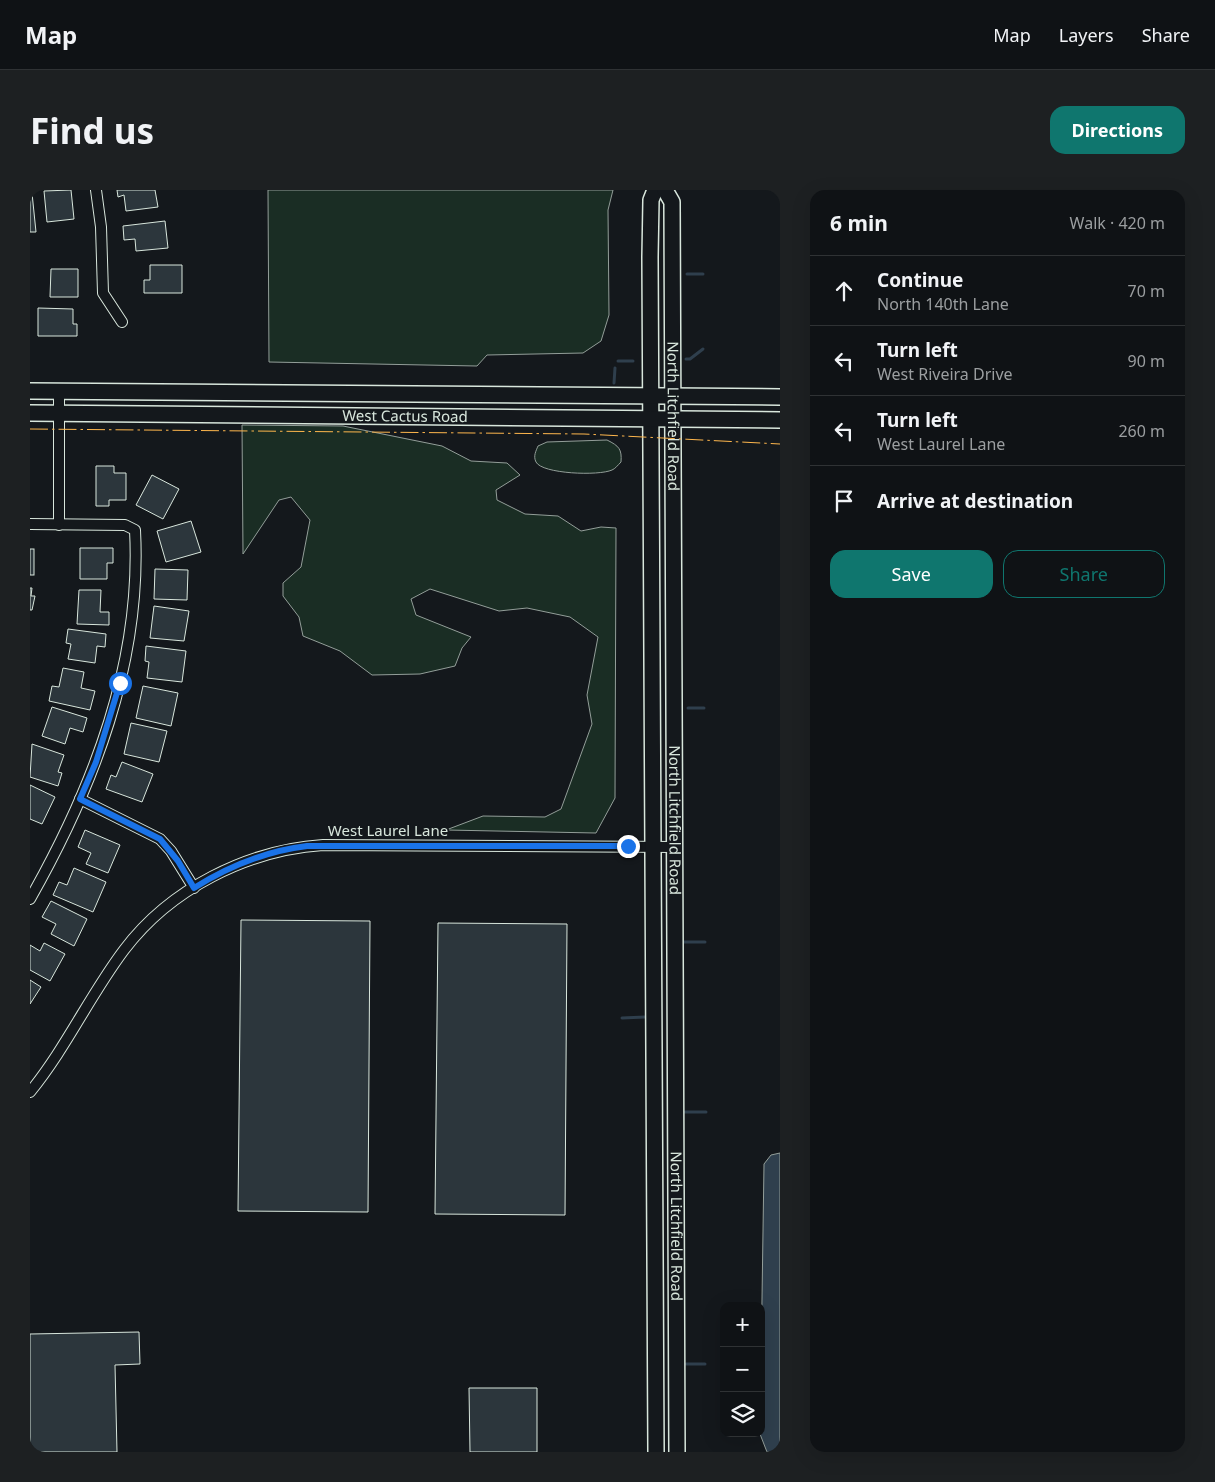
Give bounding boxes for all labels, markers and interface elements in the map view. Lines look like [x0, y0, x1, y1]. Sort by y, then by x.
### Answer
text: Map [25, 18, 77, 51]
text: Map [993, 23, 1031, 47]
text: Layers [1059, 23, 1114, 47]
text: Share [1142, 23, 1190, 47]
button: Directions [1050, 106, 1185, 154]
text: Find us [30, 107, 154, 154]
text: 6 min [830, 209, 888, 237]
text: Walk · 420 m [1070, 212, 1165, 234]
text: Continue [877, 267, 963, 293]
icon: ahead [830, 277, 858, 305]
text: 70 m [1128, 280, 1165, 302]
text: North 140th Lane [877, 293, 1009, 315]
text: Turn left [877, 337, 958, 363]
street label: North Litchfield Road [664, 341, 684, 491]
icon: left [830, 347, 858, 375]
text: 90 m [1128, 350, 1165, 372]
text: West Riveira Drive [877, 363, 1013, 385]
street label: West Cactus Road [342, 405, 468, 426]
text: Turn left [877, 407, 958, 433]
icon: left [830, 417, 858, 445]
text: 260 m [1118, 420, 1165, 442]
text: West Laurel Lane [877, 433, 1005, 455]
icon: arrive [830, 487, 858, 515]
text: Arrive at destination [877, 488, 1073, 514]
button: Save [830, 550, 993, 598]
button: Share [1003, 550, 1165, 598]
route start [109, 672, 132, 695]
street label: North Litchfield Road [665, 745, 686, 895]
street label: West Laurel Lane [328, 820, 448, 840]
route end [617, 835, 640, 858]
street label: North Litchfield Road [667, 1151, 687, 1301]
map controls [720, 1302, 765, 1437]
button: + [720, 1302, 765, 1347]
button: − [720, 1347, 765, 1392]
button: layers [720, 1392, 765, 1437]

